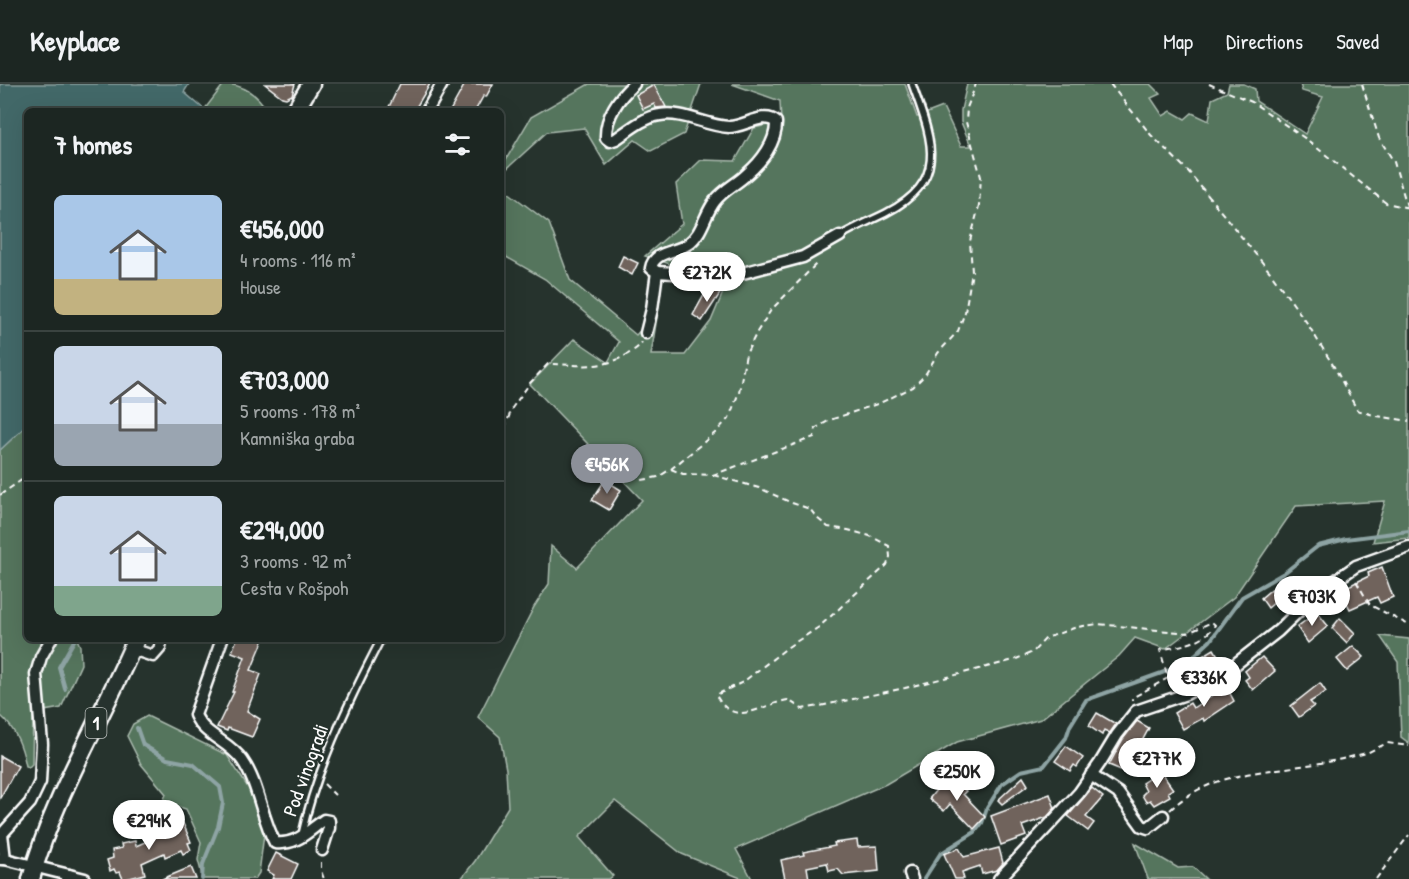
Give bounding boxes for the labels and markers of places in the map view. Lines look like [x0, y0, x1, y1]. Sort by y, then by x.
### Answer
pin: €272K [665, 252, 749, 303]
pin: €456K [565, 444, 649, 495]
pin: €703K [1270, 576, 1354, 627]
pin: €336K [1162, 657, 1246, 708]
pin: €277K [1115, 738, 1199, 789]
pin: €250K [915, 751, 999, 802]
pin: €294K [107, 800, 191, 851]

